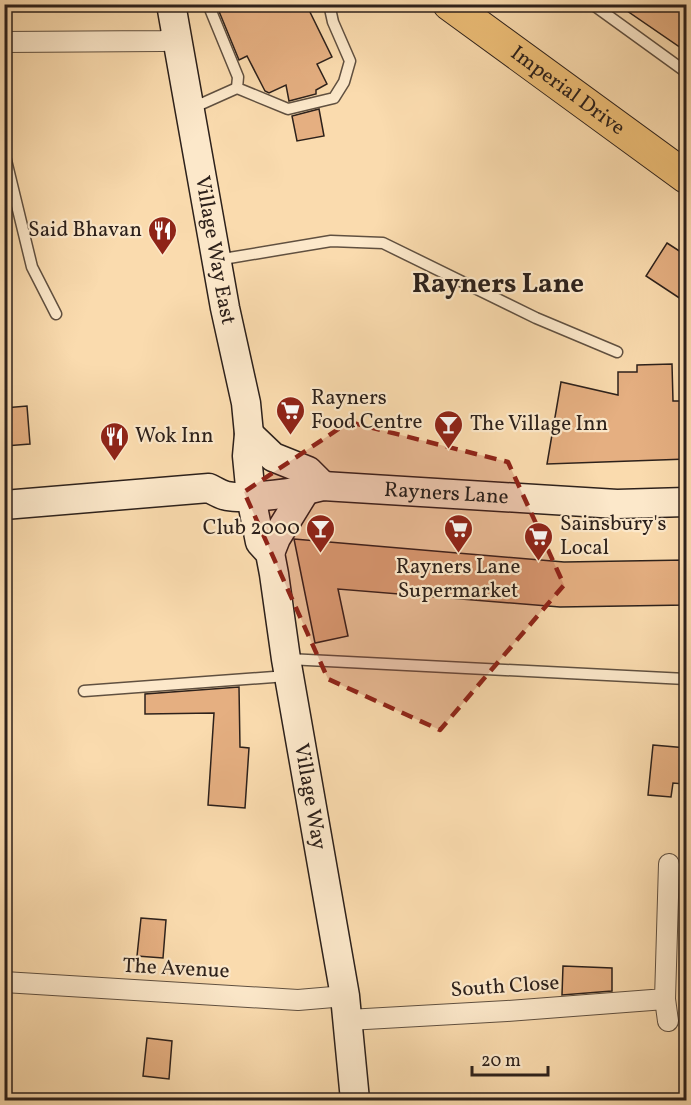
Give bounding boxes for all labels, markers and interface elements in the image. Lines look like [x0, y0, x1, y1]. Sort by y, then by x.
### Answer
street label: Imperial Drive [504, 39, 631, 142]
street label: Village Way East [187, 173, 243, 327]
restaurant icon: Said Bhavan [147, 214, 179, 256]
place label: Said Bhavan [28, 216, 142, 245]
district label: Rayners Lane [412, 266, 584, 304]
place label: Rayners Food Centre [311, 384, 422, 437]
supermarket icon: Rayners Food Centre [274, 394, 306, 436]
bar icon: The Village Inn [433, 408, 465, 450]
place label: The Village Inn [470, 410, 608, 439]
restaurant icon: Wok Inn [98, 420, 130, 462]
place label: Wok Inn [135, 422, 214, 451]
street label: Rayners Lane [383, 475, 510, 512]
place label: Sainsbury's Local [560, 510, 667, 563]
bar icon: Club 2000 [305, 512, 337, 554]
supermarket icon: Rayners Lane Supermarket [442, 512, 474, 554]
place label: Club 2000 [203, 514, 300, 543]
supermarket icon: Sainsbury's Local [523, 520, 555, 562]
place label: Rayners Lane Supermarket [396, 553, 520, 606]
street label: Village Way [286, 741, 334, 853]
street label: The Avenue [122, 952, 230, 986]
street label: South Close [450, 969, 560, 1005]
scale bar [472, 1039, 548, 1077]
text: 20 m [481, 1049, 521, 1074]

